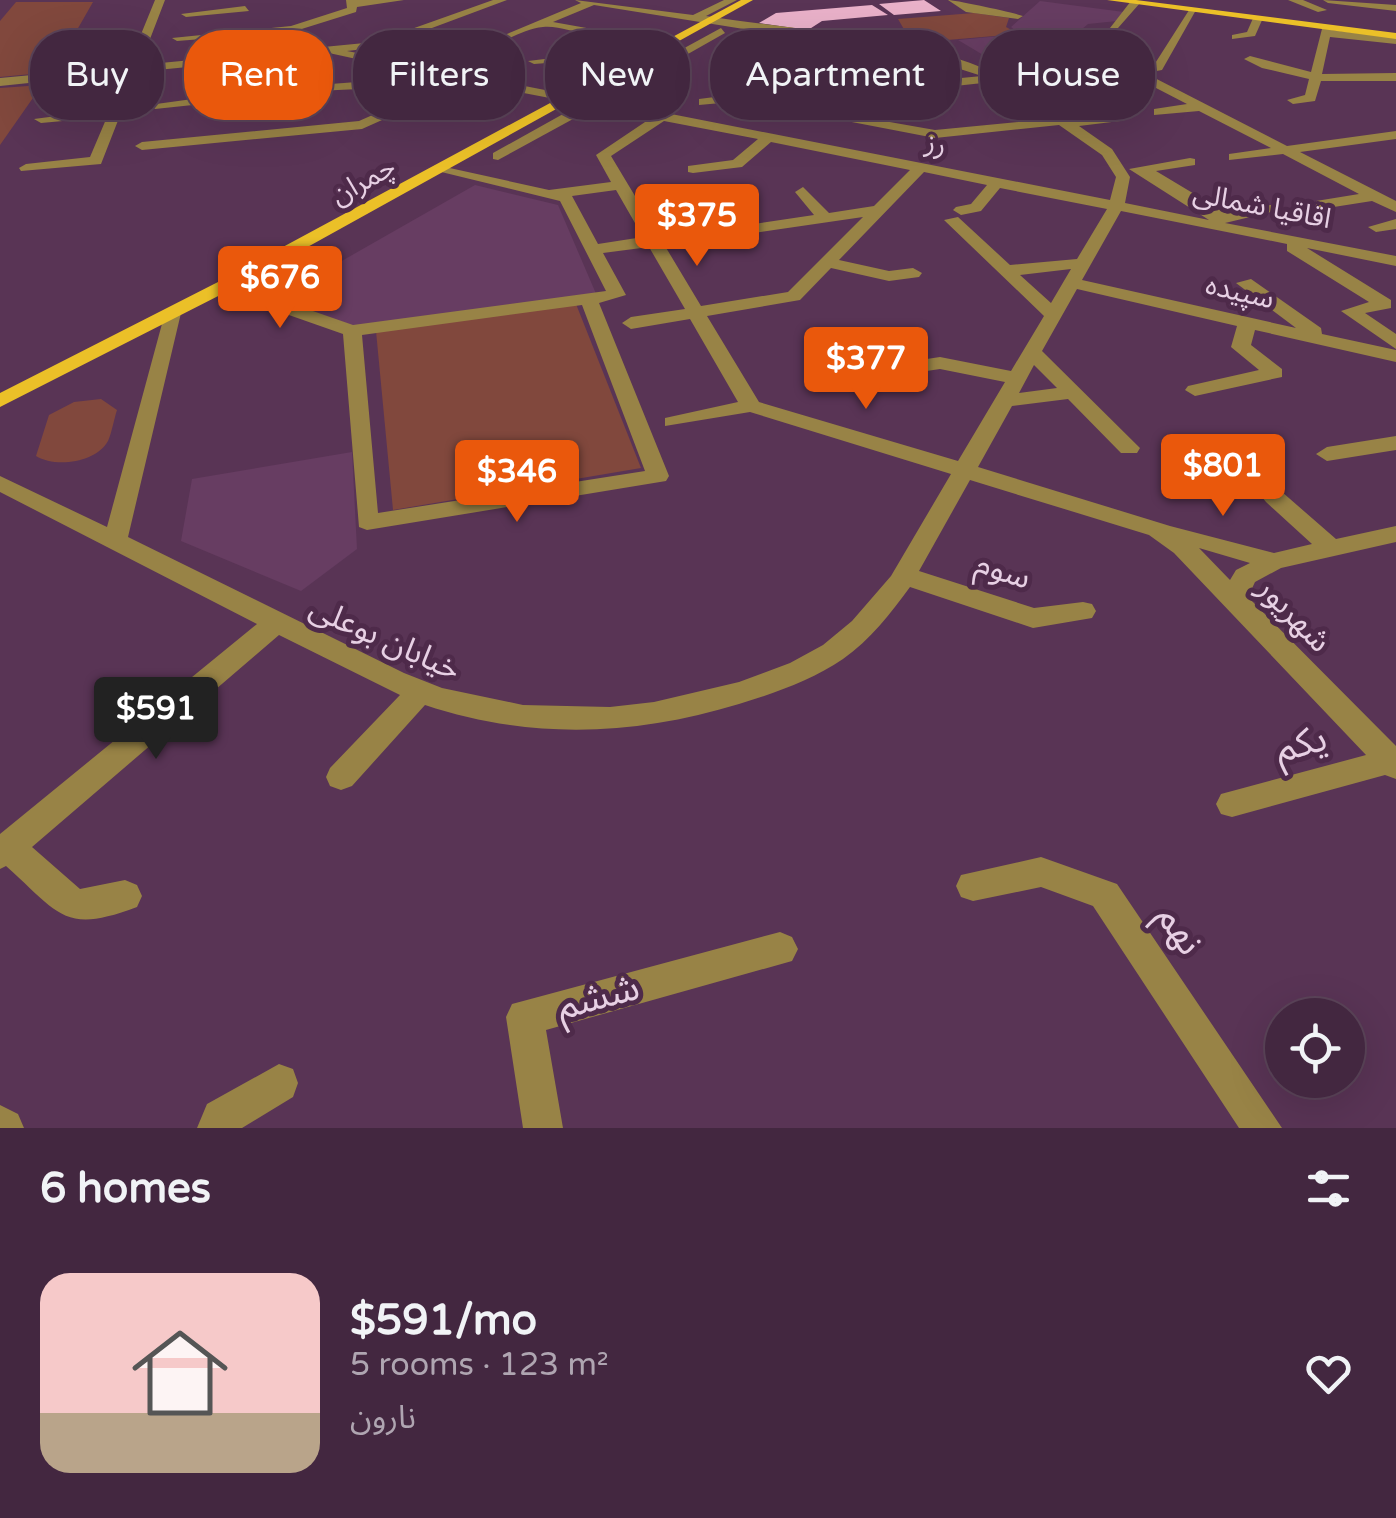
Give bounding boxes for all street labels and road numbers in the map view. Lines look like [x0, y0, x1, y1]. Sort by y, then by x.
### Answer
street label: رز [922, 125, 949, 163]
street label: چمران [325, 149, 401, 213]
street label: اقاقیا شمالی [1190, 176, 1334, 236]
street label: سپیده [1202, 268, 1277, 317]
street label: سوم [969, 544, 1035, 601]
street label: شهریور [1249, 569, 1339, 660]
street label: خیابان بوعلی [304, 589, 466, 689]
street label: یکم [1270, 715, 1333, 778]
street label: نهم [1143, 896, 1213, 967]
street label: ششم [552, 964, 646, 1035]

